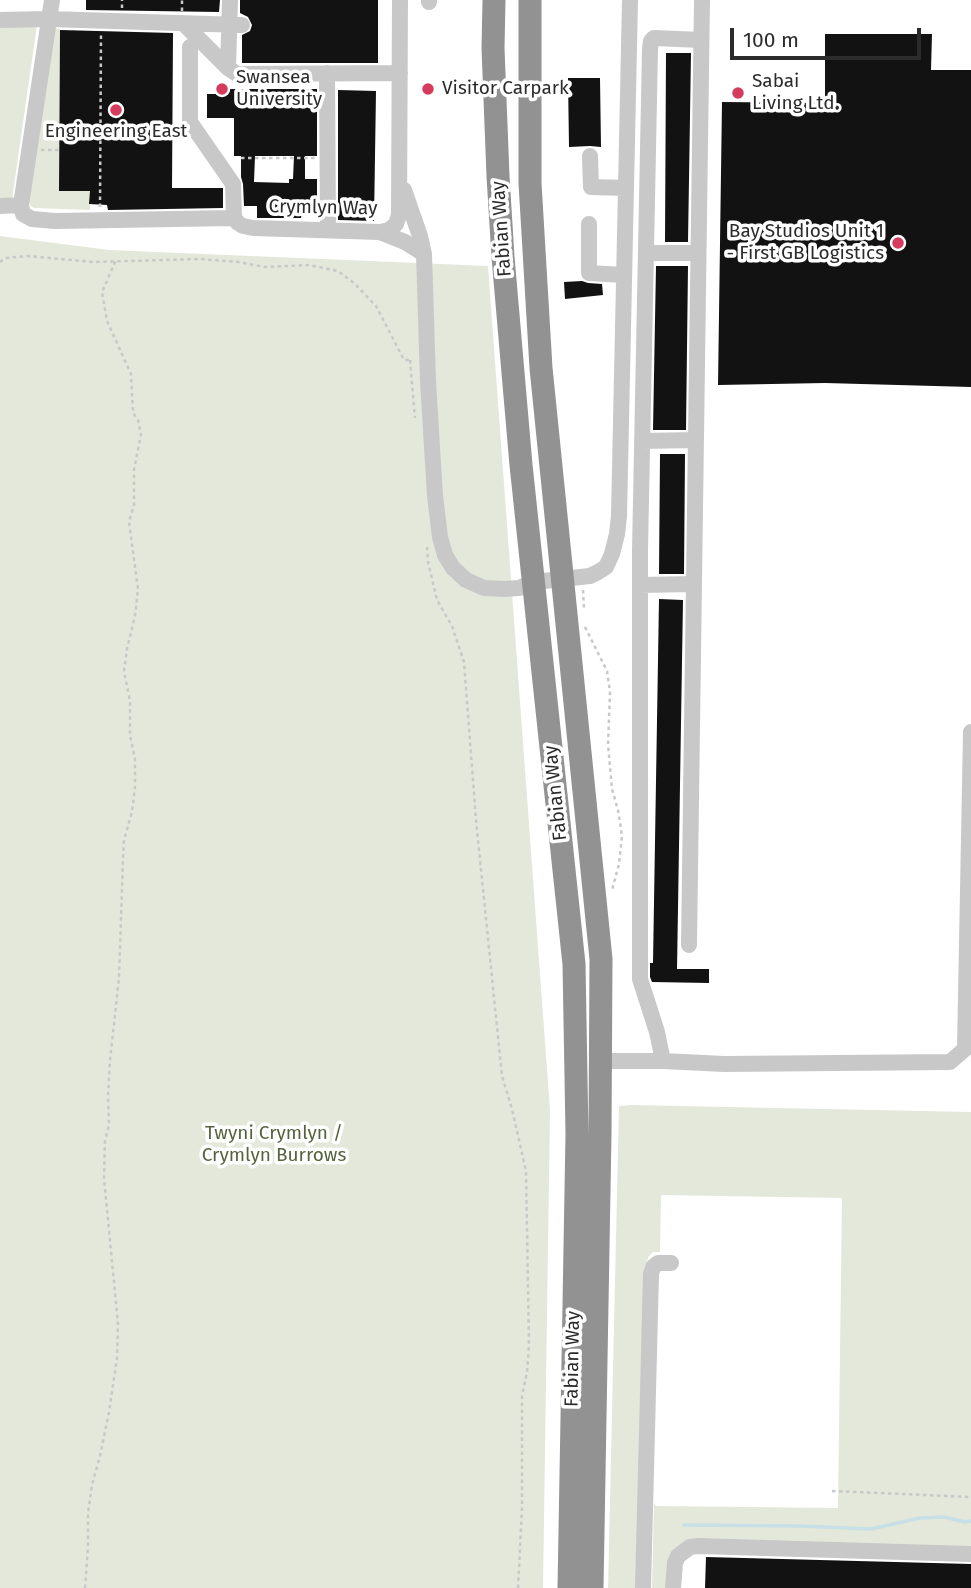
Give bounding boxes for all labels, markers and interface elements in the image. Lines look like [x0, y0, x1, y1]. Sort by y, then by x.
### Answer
scale bar [733, 14, 924, 58]
text: 100 m [743, 27, 799, 53]
place label: Swansea University [236, 67, 322, 111]
place label: Sabai Living Ltd. [752, 71, 839, 115]
place label: Visitor Carpark [442, 78, 569, 100]
marker: Swansea University [214, 81, 230, 97]
marker: Visitor Carpark [420, 81, 436, 97]
marker: Sabai Living Ltd. [730, 85, 746, 101]
marker: Engineering East [108, 102, 124, 118]
place label: Engineering East [45, 121, 187, 143]
street label: Fabian Way [487, 180, 517, 278]
street label: Crymlyn Way [268, 196, 378, 220]
place label: Bay Studios Unit 1 - First GB Logistics [727, 221, 884, 265]
marker: Bay Studios Unit 1 - First GB Logistics [890, 235, 906, 251]
street label: Fabian Way [540, 744, 572, 842]
park label: Twyni Crymlyn / Crymlyn Burrows [202, 1123, 346, 1167]
street label: Fabian Way [561, 1311, 585, 1407]

